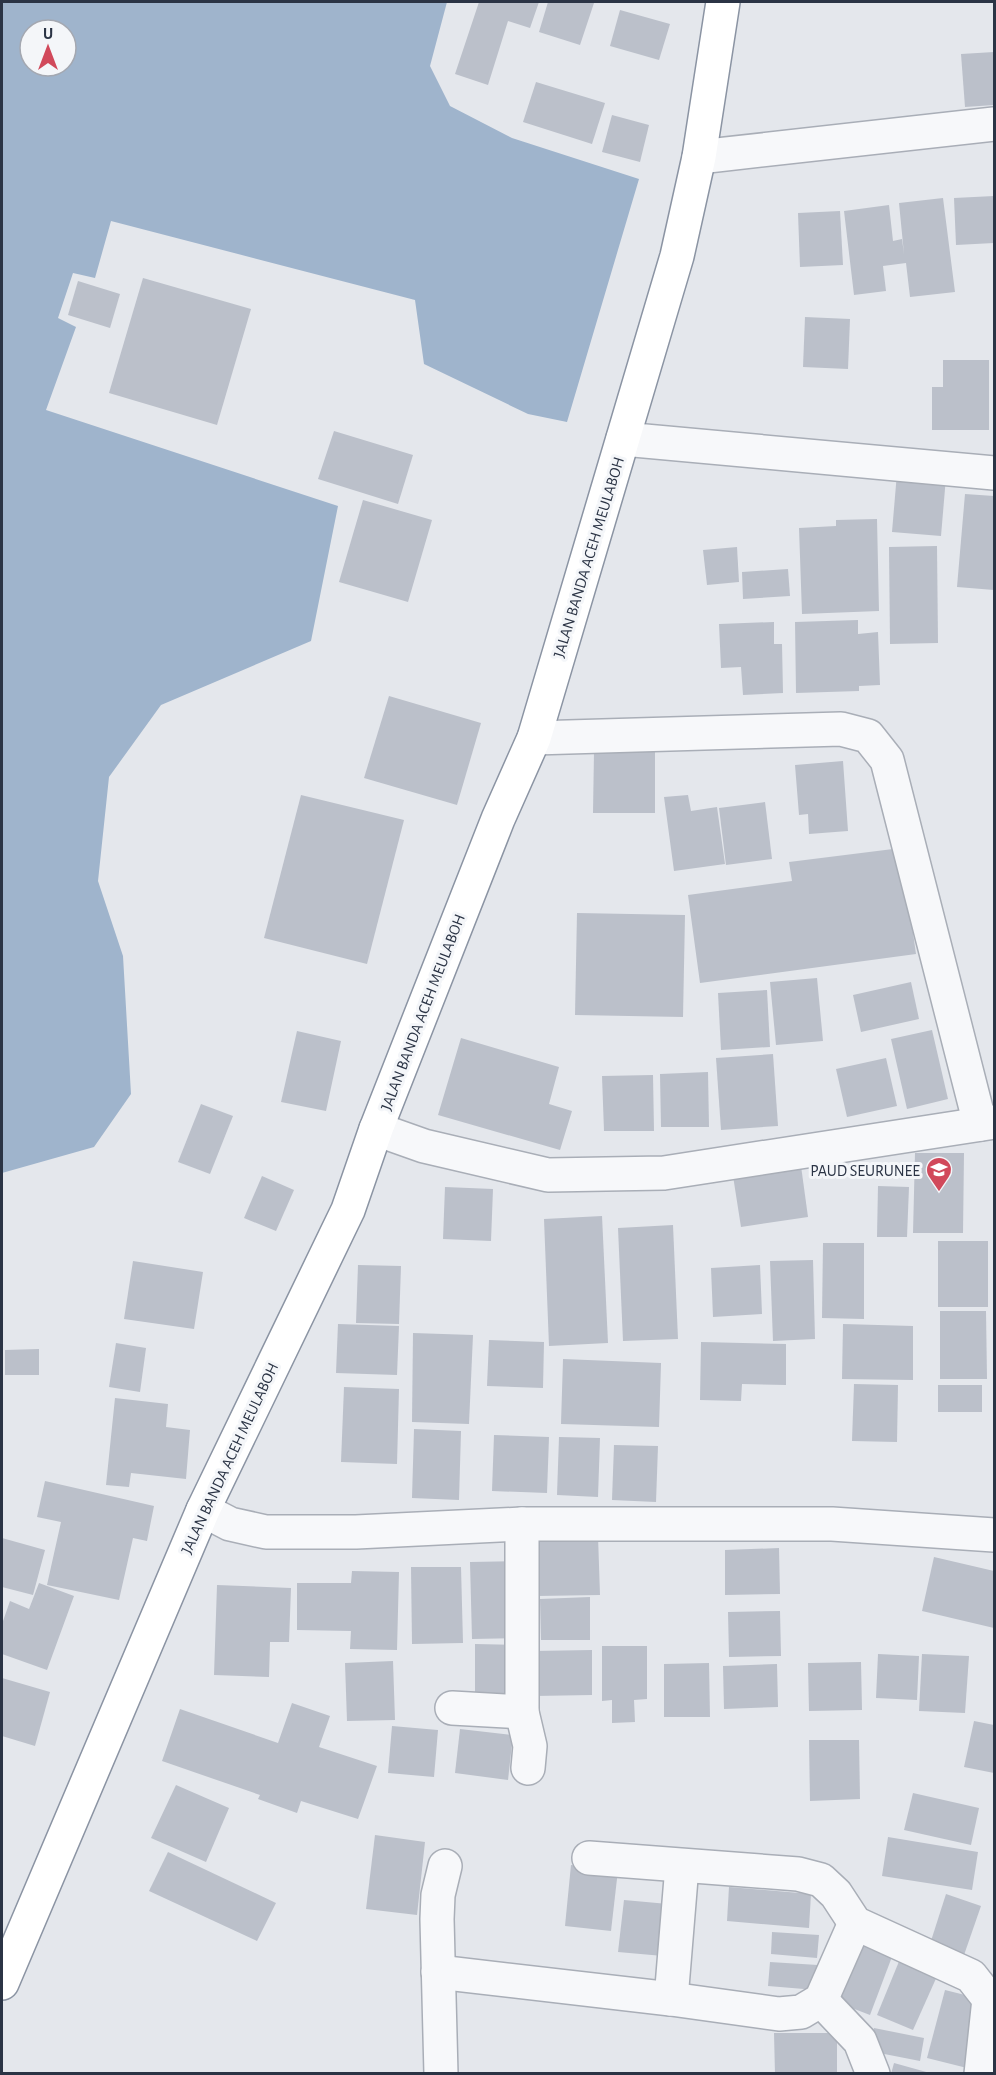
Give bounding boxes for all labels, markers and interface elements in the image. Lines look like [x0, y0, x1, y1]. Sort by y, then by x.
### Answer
north arrow [18, 18, 78, 78]
text: U [43, 26, 53, 42]
street label: JALAN BANDA ACEH MEULABOH [551, 455, 627, 660]
street label: JALAN BANDA ACEH MEULABOH [378, 912, 468, 1113]
school or university icon: PAUD SEURUNEE [924, 1155, 954, 1193]
place label: PAUD SEURUNEE [810, 1163, 920, 1179]
street label: JALAN BANDA ACEH MEULABOH [178, 1360, 281, 1557]

